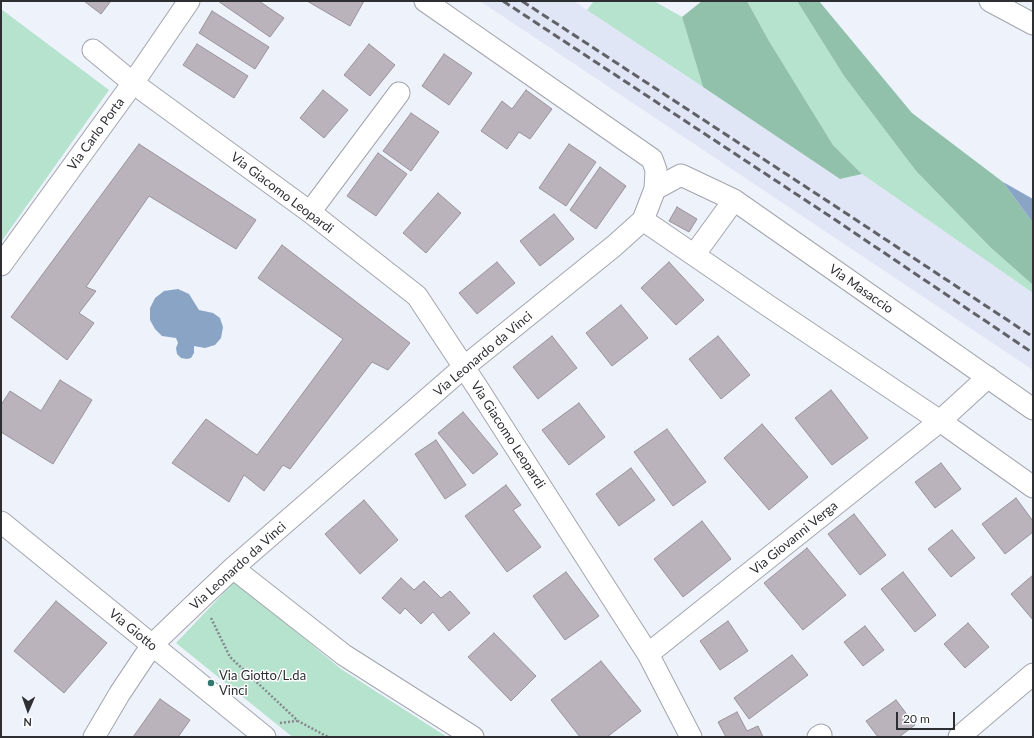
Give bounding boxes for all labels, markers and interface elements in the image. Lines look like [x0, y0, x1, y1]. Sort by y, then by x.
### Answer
street label: Via Carlo Porta [64, 95, 128, 173]
street label: Via Giacomo Leopardi [228, 149, 336, 237]
street label: Via Masaccio [826, 261, 896, 317]
street label: Via Leonardo da Vinci [431, 308, 535, 400]
street label: Via Giacomo Leopardi [468, 378, 548, 492]
street label: Via Giovanni Verga [747, 498, 841, 578]
street label: Via Leonardo da Vinci [187, 519, 289, 613]
street label: Via Giotto [106, 606, 160, 654]
place label: Via Giotto/L.da Vinci [219, 668, 306, 699]
marker: Via Giotto/L.da Vinci [206, 678, 216, 688]
north arrow [8, 690, 48, 730]
scale bar [898, 704, 957, 730]
text: 20 m [903, 711, 930, 726]
text: N [23, 716, 32, 729]

